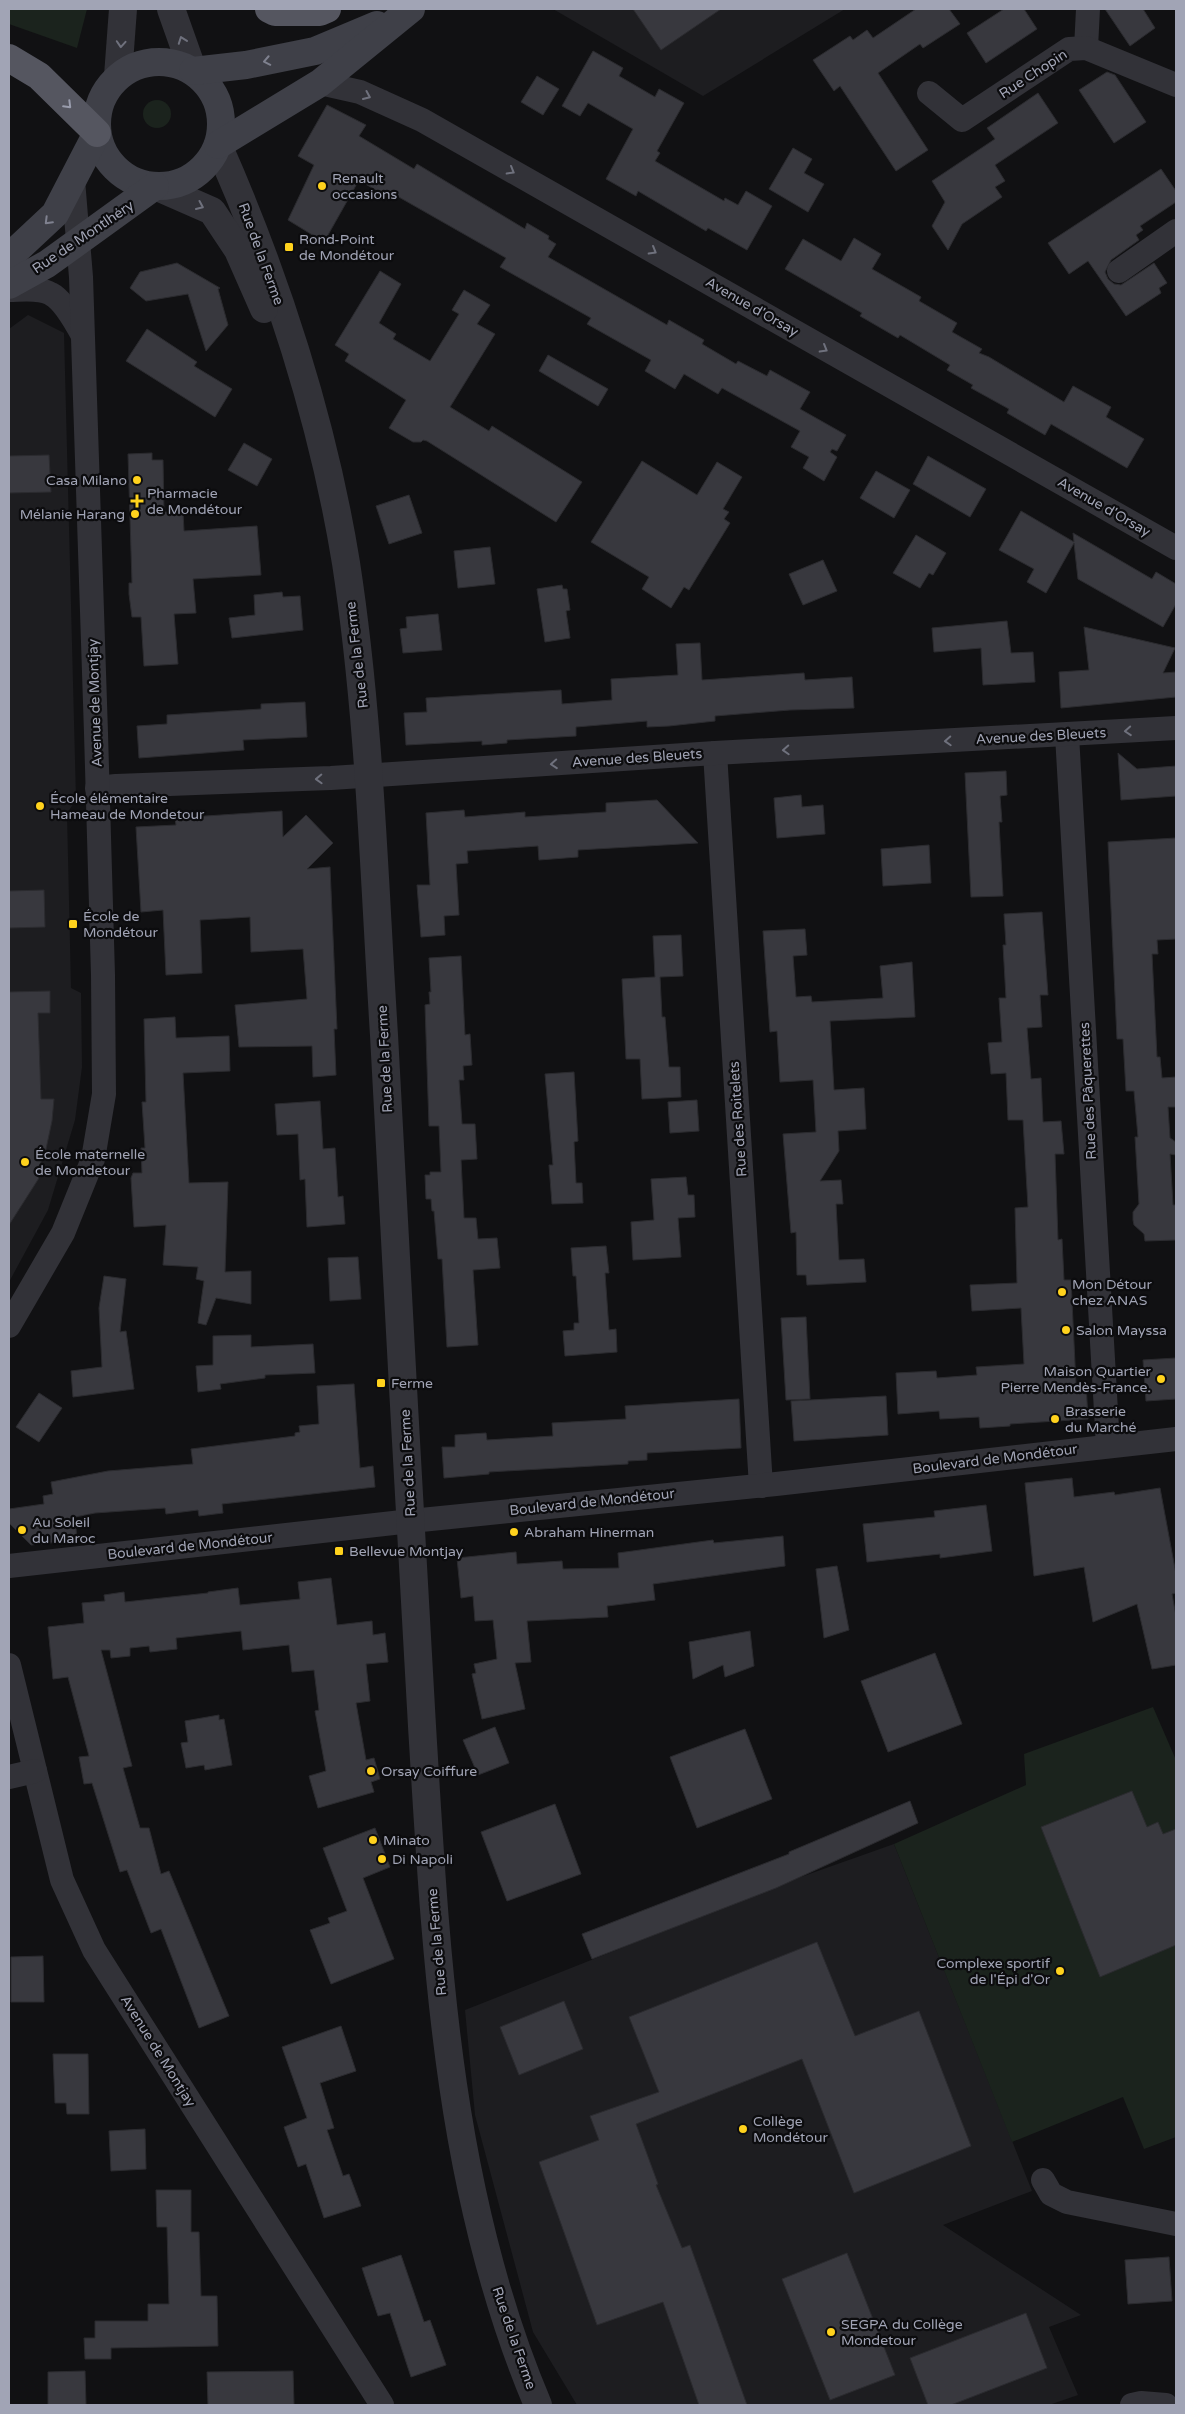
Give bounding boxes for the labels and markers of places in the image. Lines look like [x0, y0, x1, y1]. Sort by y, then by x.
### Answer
place label: Renault occasions [332, 170, 397, 203]
marker: Renault occasions [316, 180, 328, 192]
place label: Rond-Point de Mondétour [299, 231, 395, 264]
marker: Rond-Point de Mondétour [283, 241, 295, 253]
place label: Casa Milano [46, 472, 127, 489]
marker: Casa Milano [131, 474, 143, 486]
place label: Pharmacie de Mondétour [147, 485, 243, 518]
marker: Pharmacie de Mondétour [131, 495, 143, 507]
place label: Mélanie Harang [20, 506, 125, 523]
marker: Mélanie Harang [129, 508, 141, 520]
place label: École élémentaire Hameau de Mondetour [50, 790, 205, 823]
marker: École élémentaire Hameau de Mondetour [34, 800, 46, 812]
place label: École de Mondétour [83, 908, 158, 941]
marker: École de Mondétour [67, 918, 79, 930]
place label: École maternelle de Mondetour [35, 1146, 145, 1179]
marker: École maternelle de Mondetour [19, 1156, 31, 1168]
place label: Mon Détour chez ANAS [1072, 1276, 1152, 1309]
marker: Mon Détour chez ANAS [1056, 1286, 1068, 1298]
place label: Salon Mayssa [1076, 1322, 1167, 1339]
marker: Salon Mayssa [1060, 1324, 1072, 1336]
place label: Maison Quartier Pierre Mendès-France. [1000, 1363, 1152, 1396]
marker: Maison Quartier Pierre Mendès-France. [1155, 1373, 1167, 1385]
place label: Ferme [391, 1375, 433, 1392]
marker: Ferme [375, 1377, 387, 1389]
place label: Brasserie du Marché [1065, 1403, 1137, 1436]
marker: Brasserie du Marché [1049, 1413, 1061, 1425]
place label: Au Soleil du Maroc [32, 1514, 96, 1547]
marker: Au Soleil du Maroc [16, 1524, 28, 1536]
place label: Abraham Hinerman [524, 1524, 654, 1541]
marker: Abraham Hinerman [508, 1526, 520, 1538]
place label: Bellevue Montjay [349, 1543, 464, 1560]
marker: Bellevue Montjay [333, 1545, 345, 1557]
place label: Orsay Coiffure [381, 1763, 477, 1780]
marker: Orsay Coiffure [365, 1765, 377, 1777]
place label: Minato [383, 1832, 430, 1849]
marker: Minato [367, 1834, 379, 1846]
place label: Di Napoli [392, 1851, 453, 1868]
marker: Di Napoli [376, 1853, 388, 1865]
place label: Complexe sportif de l'Épi d'Or [936, 1955, 1051, 1988]
marker: Complexe sportif de l'Épi d'Or [1054, 1965, 1066, 1977]
place label: Collège Mondétour [753, 2113, 828, 2146]
marker: Collège Mondétour [737, 2123, 749, 2135]
place label: SEGPA du Collège Mondetour [841, 2316, 963, 2349]
marker: SEGPA du Collège Mondetour [825, 2326, 837, 2338]

